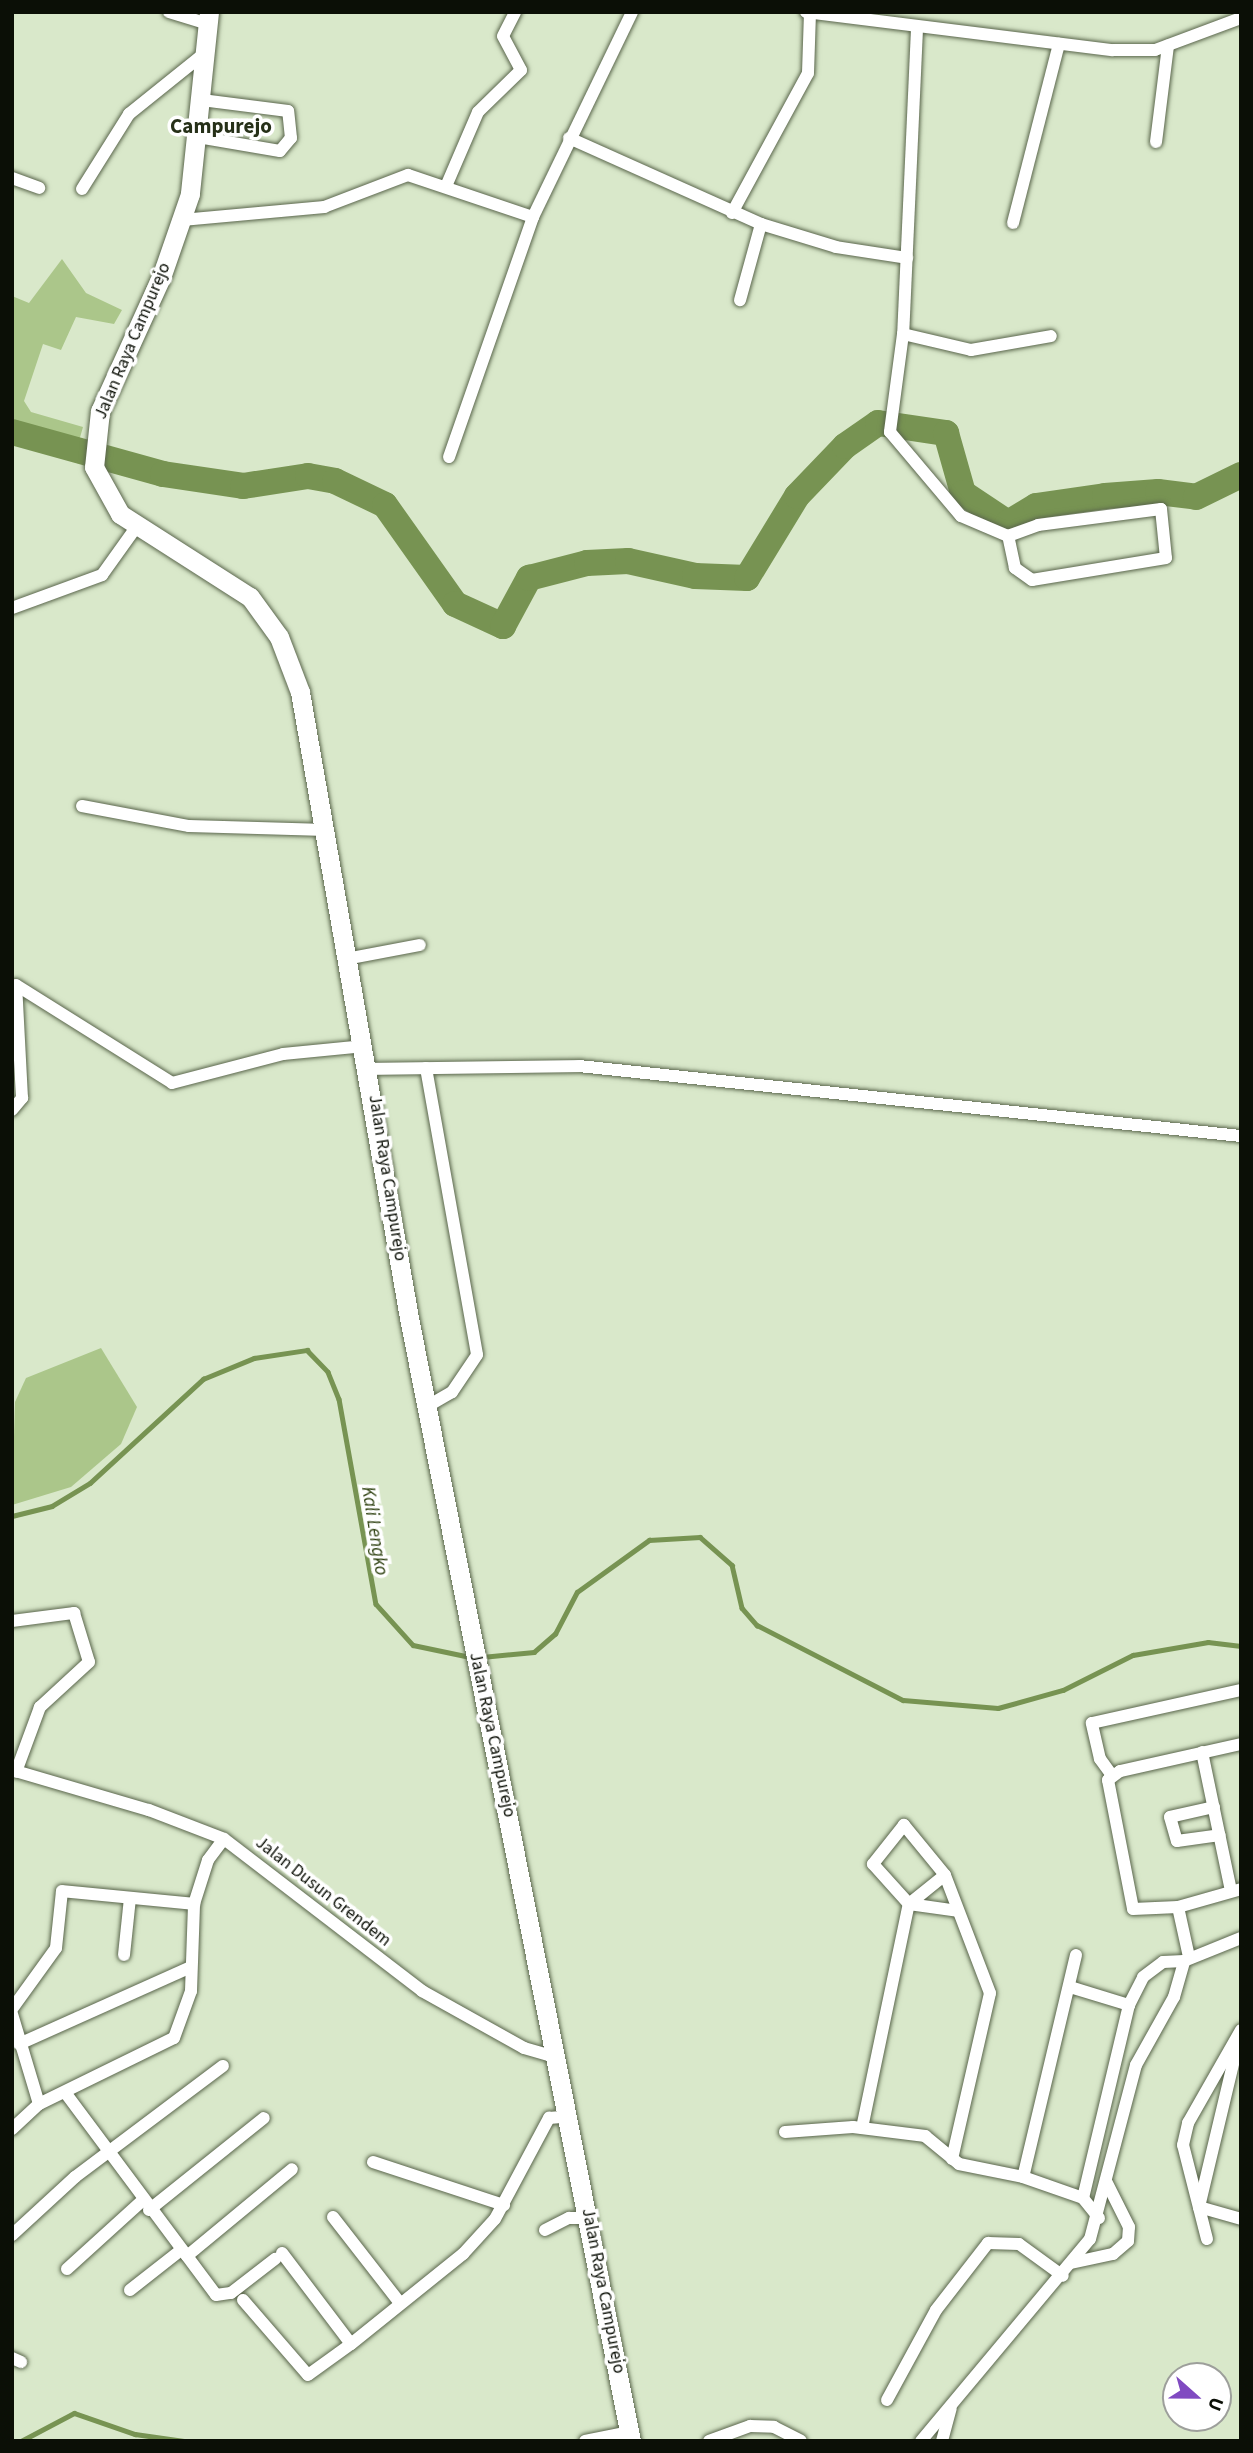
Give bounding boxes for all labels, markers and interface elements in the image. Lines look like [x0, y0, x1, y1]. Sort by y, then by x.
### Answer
district label: Campurejo [170, 113, 272, 139]
street label: Jalan Raya Campurejo [90, 259, 176, 423]
street label: Jalan Raya Campurejo [363, 1093, 411, 1263]
water label: Kali Lengko [356, 1485, 392, 1577]
street label: Jalan Raya Campurejo [464, 1651, 520, 1819]
street label: Jalan Dusun Grendem [251, 1832, 395, 1952]
street label: Jalan Raya Campurejo [576, 2206, 630, 2376]
north arrow [1162, 2362, 1232, 2432]
text: U [1200, 2393, 1230, 2415]

